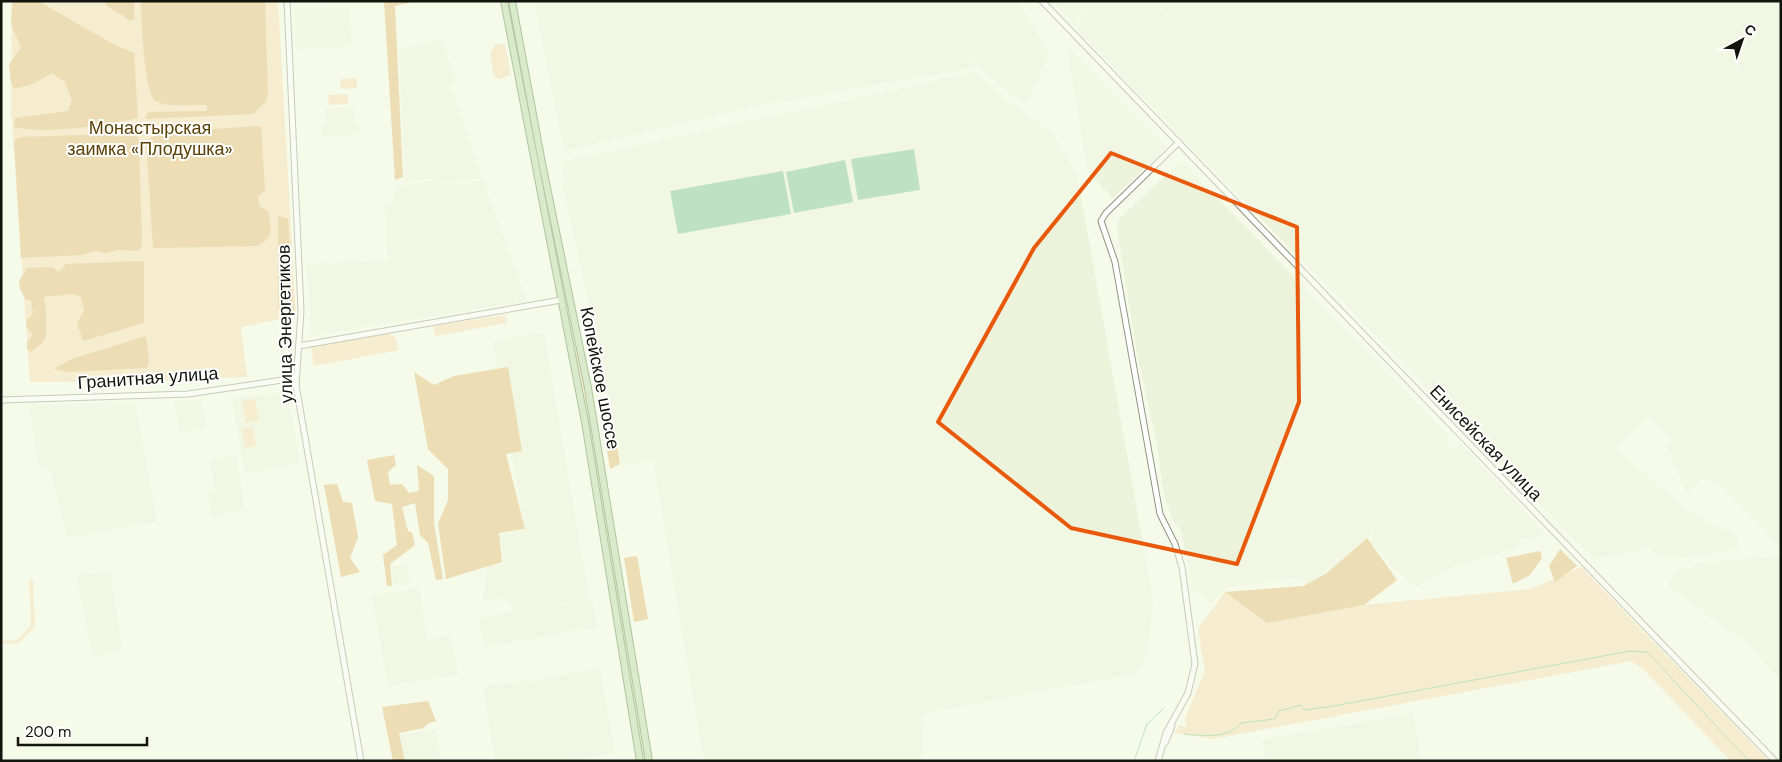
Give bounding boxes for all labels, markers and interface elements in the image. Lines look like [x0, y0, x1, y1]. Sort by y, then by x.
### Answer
north arrow [1717, 15, 1767, 65]
text: С [1741, 20, 1760, 40]
park label: Монастырская заимка «Плодушка» [67, 116, 233, 161]
street label: улица Энергетиков [272, 244, 298, 404]
street label: Копейское шоссе [574, 305, 626, 451]
street label: Гранитная улица [77, 361, 220, 395]
street label: Енисейская улица [1424, 380, 1548, 507]
scale bar [18, 714, 146, 746]
text: 200 m [25, 722, 71, 742]

